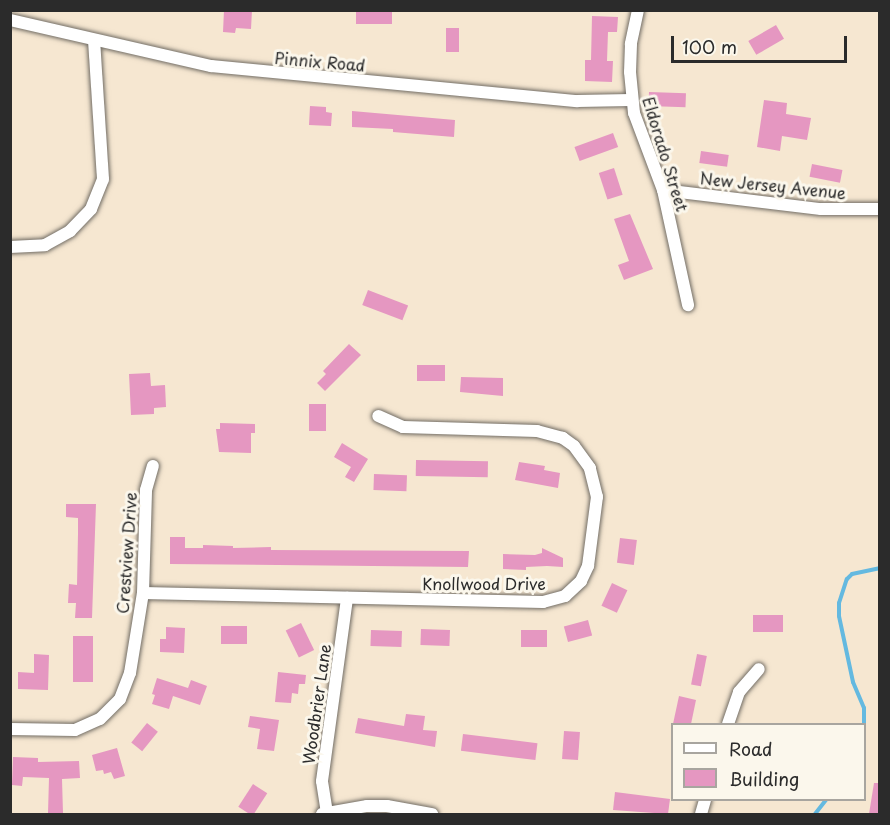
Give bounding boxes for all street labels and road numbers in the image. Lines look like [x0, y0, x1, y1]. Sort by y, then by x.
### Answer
street label: Pinnix Road [274, 47, 366, 75]
street label: Eldorado Street [639, 94, 693, 214]
street label: New Jersey Avenue [698, 168, 848, 202]
street label: Crestview Drive [112, 492, 140, 614]
street label: Knollwood Drive [422, 573, 546, 593]
street label: Woodbrier Lane [298, 643, 334, 765]

